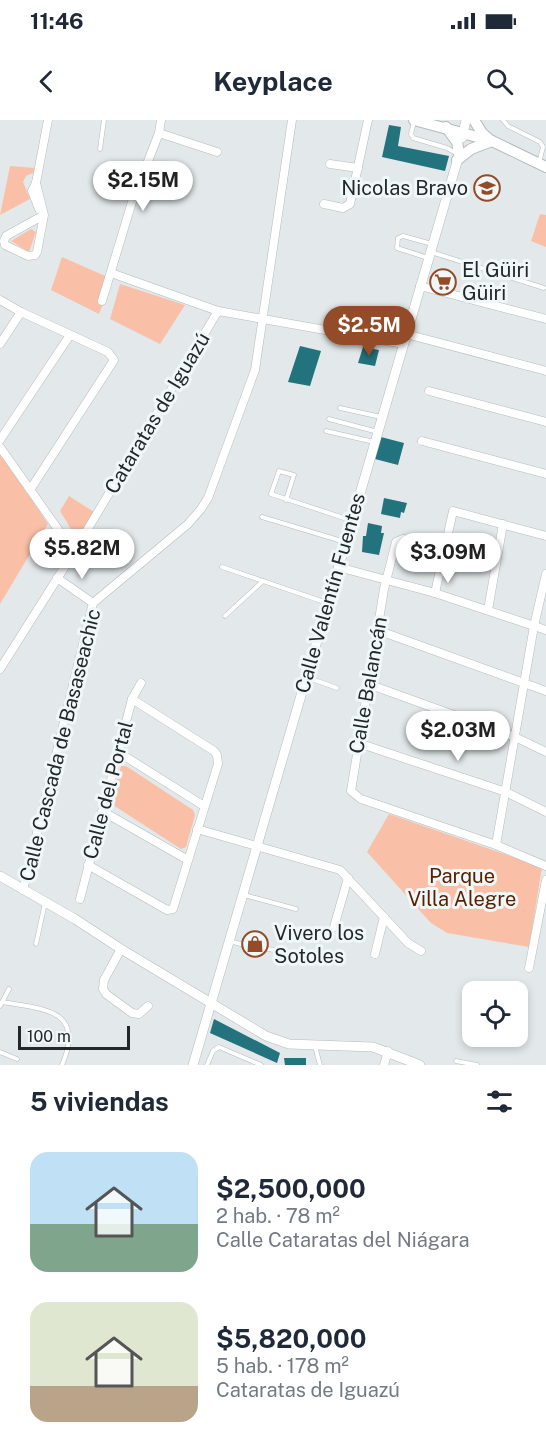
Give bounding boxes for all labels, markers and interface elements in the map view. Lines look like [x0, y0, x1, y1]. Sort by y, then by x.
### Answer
text: 11:46 [30, 8, 84, 34]
icon: back [30, 65, 63, 98]
text: Keyplace [213, 65, 333, 97]
icon: search [483, 65, 516, 98]
pin: $2.15M [94, 161, 192, 212]
text: $2.15M [107, 168, 179, 192]
school or university icon: Nicolas Bravo [472, 173, 502, 203]
place label: Nicolas Bravo [341, 176, 468, 200]
place label: El Güiri Güiri [462, 258, 529, 305]
supermarket icon: El Güiri Güiri [428, 267, 458, 297]
pin: $2.5M [327, 306, 411, 357]
text: $2.5M [337, 313, 401, 337]
street label: Cataratas de Iguazú [99, 328, 215, 498]
street label: Calle Valentín Fuentes [290, 490, 370, 696]
pin: $5.82M [33, 529, 131, 580]
pin: $3.09M [399, 533, 497, 584]
text: $5.82M [44, 536, 120, 560]
text: $3.09M [410, 540, 486, 564]
street label: Calle Cascada de Basaseachic [14, 606, 106, 884]
street label: Calle Balancán [344, 615, 392, 755]
pin: $2.03M [409, 711, 507, 762]
street label: Calle del Portal [78, 718, 138, 862]
text: $2.03M [420, 718, 496, 742]
park label: Parque Villa Alegre [408, 864, 516, 911]
place label: Vivero los Sotoles [274, 921, 364, 968]
shop icon: Vivero los Sotoles [240, 929, 270, 959]
map controls [462, 981, 528, 1047]
button: locate [462, 981, 528, 1047]
scale bar [18, 1023, 130, 1050]
text: 100 m [27, 1027, 71, 1046]
icon: filters [483, 1085, 516, 1118]
text: 5 viviendas [30, 1086, 169, 1117]
text: $2,500,000 [216, 1173, 366, 1204]
icon: home [78, 1176, 150, 1248]
text: 2 hab. · 78 m² [216, 1204, 340, 1228]
text: Calle Cataratas del Niágara [216, 1228, 470, 1252]
text: $5,820,000 [216, 1323, 366, 1354]
icon: home [78, 1326, 150, 1398]
text: 5 hab. · 178 m² [216, 1354, 349, 1378]
text: Cataratas de Iguazú [216, 1378, 400, 1402]

